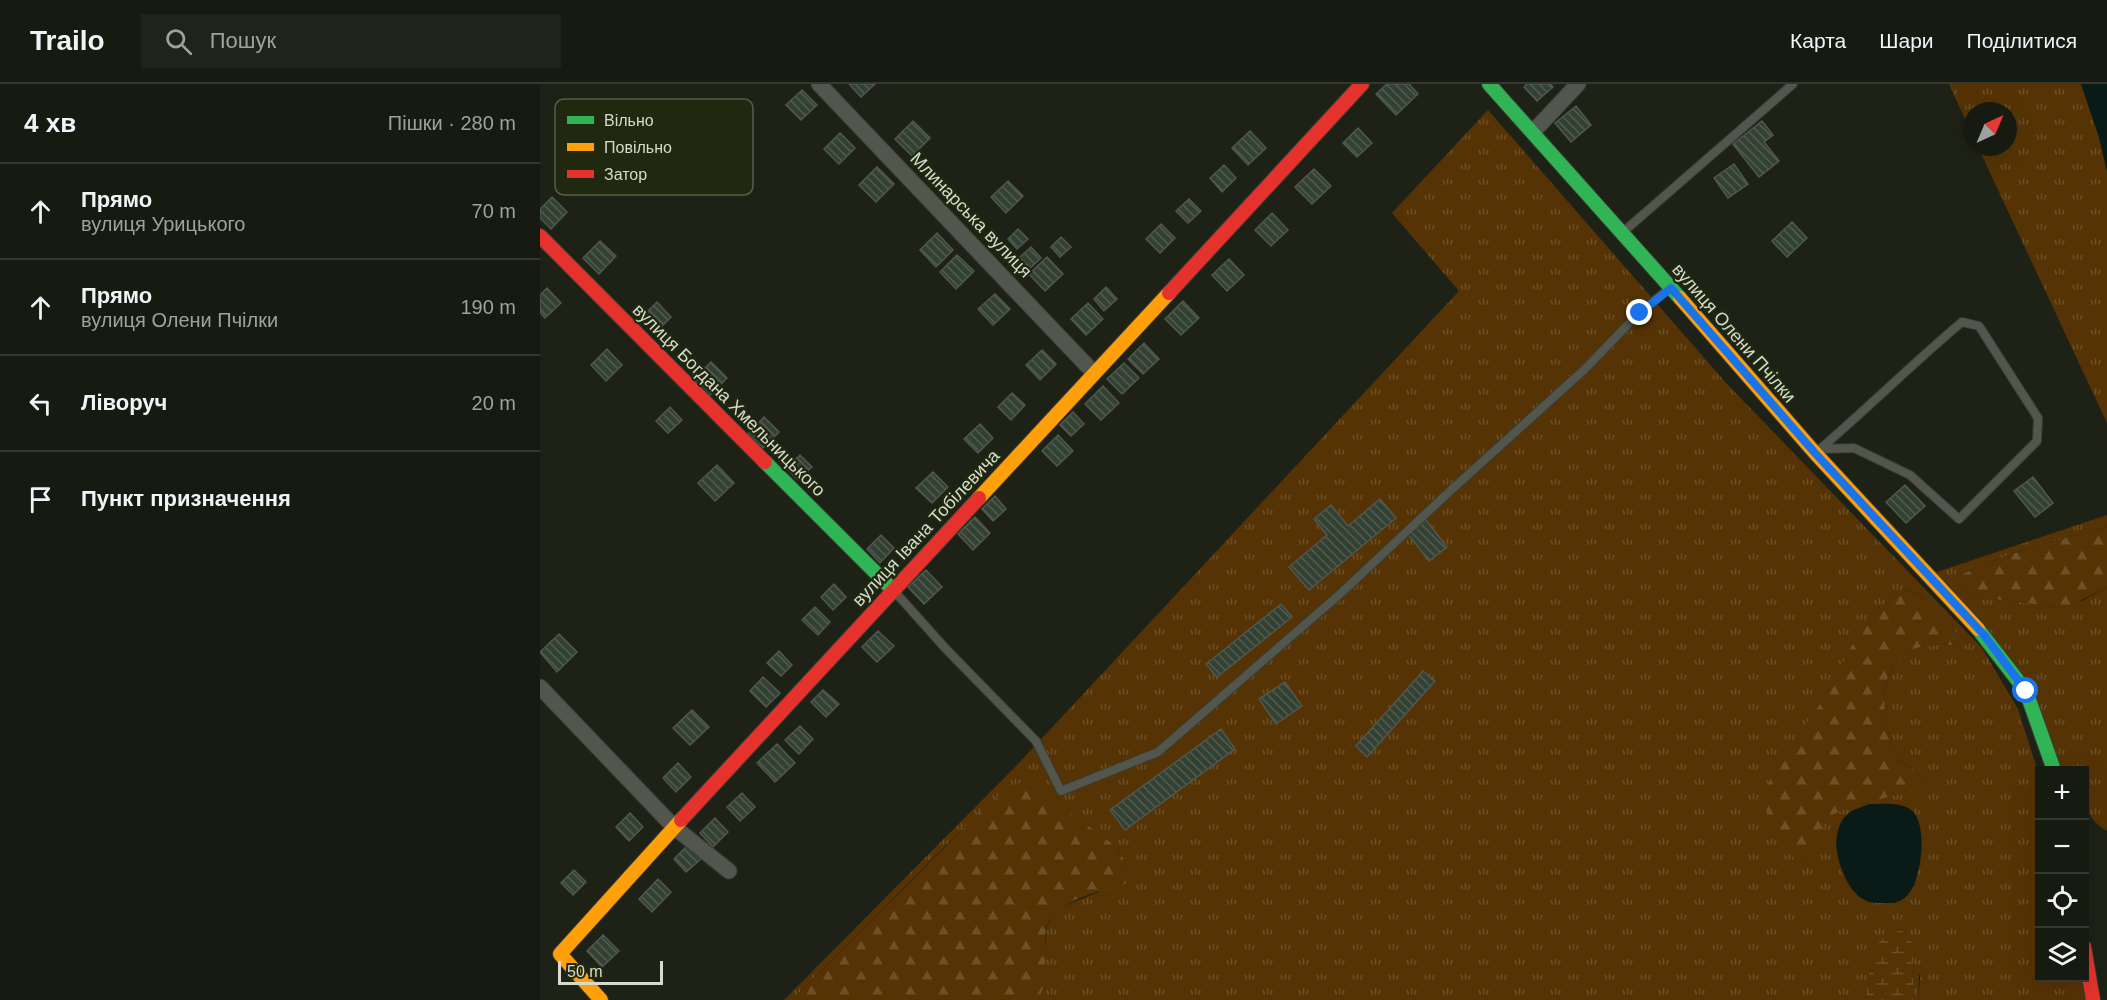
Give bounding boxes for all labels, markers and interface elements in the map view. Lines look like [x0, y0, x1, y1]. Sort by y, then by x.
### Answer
search box [141, 14, 561, 68]
text: Trailo [30, 25, 105, 56]
icon: search [162, 25, 195, 58]
text: Пошук [210, 28, 276, 53]
text: Карта [1790, 29, 1846, 52]
text: Шари [1879, 29, 1934, 52]
text: Поділитися [1967, 29, 2077, 52]
legend [555, 99, 753, 195]
north arrow [1963, 102, 2017, 156]
text: 4 хв [24, 108, 76, 138]
text: Пішки · 280 m [388, 112, 516, 134]
text: Вільно [604, 112, 654, 129]
text: Повільно [604, 139, 672, 156]
street label: Млинарська вулиця [906, 149, 1036, 281]
text: Затор [604, 166, 647, 183]
text: Прямо [81, 187, 152, 212]
icon: ahead [24, 195, 57, 228]
text: 70 m [472, 200, 516, 222]
text: вулиця Урицького [81, 213, 245, 235]
street label: вулиця Олени Пчілки [1668, 259, 1800, 407]
text: Прямо [81, 283, 152, 308]
icon: ahead [24, 291, 57, 324]
text: 190 m [460, 296, 516, 318]
route end [1626, 299, 1652, 325]
street label: вулиця Богдана Хмельницького [629, 300, 829, 500]
text: вулиця Олени Пчілки [81, 309, 278, 331]
icon: left [24, 387, 57, 420]
text: Ліворуч [81, 390, 167, 415]
text: 20 m [472, 392, 516, 414]
street label: вулиця Івана Тобілевича [848, 445, 1004, 610]
icon: arrive [24, 483, 57, 516]
text: Пункт призначення [81, 486, 291, 511]
route start [2012, 677, 2038, 703]
map controls [2035, 766, 2089, 982]
button: + [2035, 766, 2089, 820]
button: − [2035, 820, 2089, 874]
button: locate [2035, 874, 2089, 928]
button: layers [2035, 928, 2089, 982]
scale bar [558, 958, 663, 986]
text: 50 m [567, 963, 603, 980]

